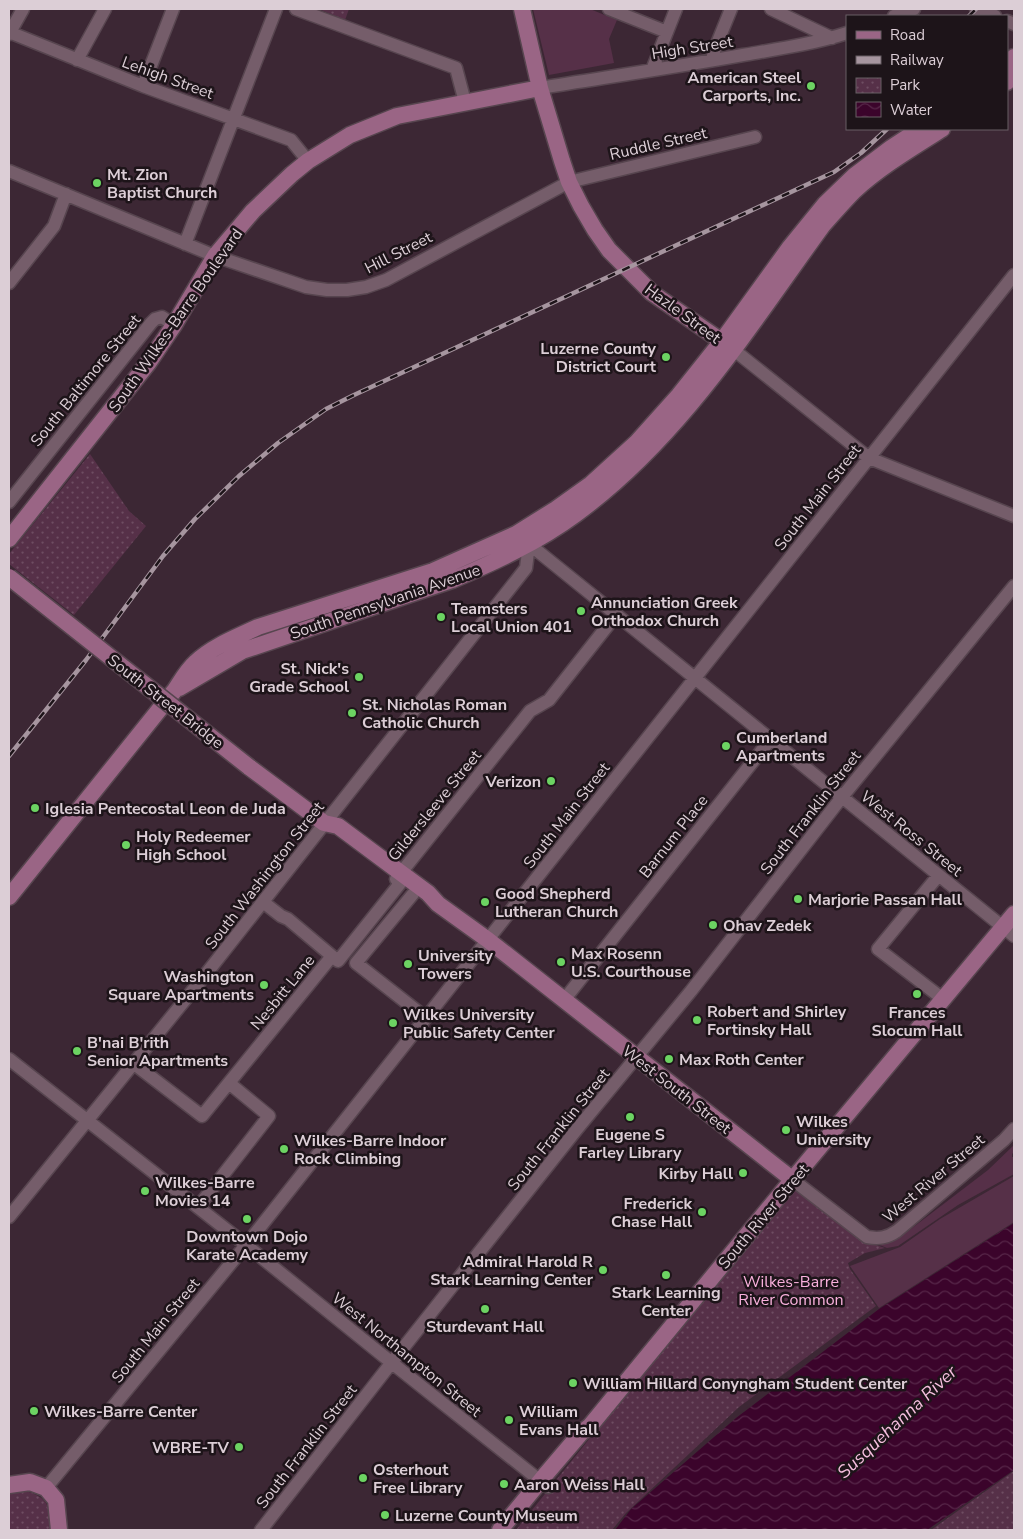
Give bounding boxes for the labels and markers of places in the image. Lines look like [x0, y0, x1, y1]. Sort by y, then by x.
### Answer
place label: American Steel Carports, Inc. [688, 67, 801, 107]
marker: American Steel Carports, Inc. [805, 80, 817, 92]
place label: Mt. Zion Baptist Church [107, 164, 217, 204]
marker: Mt. Zion Baptist Church [91, 177, 103, 189]
place label: Luzerne County District Court [540, 338, 657, 378]
marker: Luzerne County District Court [660, 351, 672, 363]
place label: Annunciation Greek Orthodox Church [591, 592, 738, 632]
place label: Teamsters Local Union 401 [451, 598, 572, 638]
marker: Annunciation Greek Orthodox Church [575, 605, 587, 617]
marker: Teamsters Local Union 401 [435, 611, 447, 623]
place label: St. Nick's Grade School [249, 658, 349, 698]
marker: St. Nick's Grade School [353, 671, 365, 683]
place label: St. Nicholas Roman Catholic Church [362, 694, 507, 734]
marker: St. Nicholas Roman Catholic Church [346, 707, 358, 719]
place label: Cumberland Apartments [736, 727, 827, 767]
marker: Cumberland Apartments [720, 740, 732, 752]
place label: Verizon [485, 771, 541, 793]
marker: Verizon [545, 775, 557, 787]
place label: Iglesia Pentecostal Leon de Juda [45, 798, 286, 820]
marker: Iglesia Pentecostal Leon de Juda [29, 802, 41, 814]
place label: Holy Redeemer High School [136, 826, 251, 866]
marker: Holy Redeemer High School [120, 839, 132, 851]
place label: Good Shepherd Lutheran Church [495, 883, 618, 923]
place label: Marjorie Passan Hall [808, 889, 962, 911]
marker: Marjorie Passan Hall [792, 893, 804, 905]
marker: Good Shepherd Lutheran Church [479, 896, 491, 908]
place label: Ohav Zedek [723, 915, 812, 937]
marker: Ohav Zedek [707, 919, 719, 931]
place label: Max Rosenn U.S. Courthouse [571, 943, 691, 983]
place label: University Towers [418, 945, 494, 985]
marker: Max Rosenn U.S. Courthouse [555, 956, 567, 968]
marker: University Towers [402, 958, 414, 970]
place label: Washington Square Apartments [108, 966, 254, 1006]
marker: Washington Square Apartments [258, 979, 270, 991]
marker: Frances Slocum Hall [911, 988, 923, 1000]
place label: Robert and Shirley Fortinsky Hall [707, 1001, 847, 1041]
place label: Frances Slocum Hall [872, 1002, 962, 1042]
place label: Wilkes University Public Safety Center [403, 1004, 555, 1044]
marker: Robert and Shirley Fortinsky Hall [691, 1014, 703, 1026]
marker: Wilkes University Public Safety Center [387, 1017, 399, 1029]
place label: B'nai B'rith Senior Apartments [87, 1032, 228, 1072]
marker: B'nai B'rith Senior Apartments [71, 1045, 83, 1057]
place label: Max Roth Center [679, 1049, 804, 1071]
marker: Max Roth Center [663, 1053, 675, 1065]
marker: Eugene S Farley Library [624, 1111, 636, 1123]
place label: Wilkes University [796, 1111, 872, 1151]
place label: Eugene S Farley Library [579, 1124, 682, 1164]
marker: Wilkes University [780, 1124, 792, 1136]
place label: Wilkes-Barre Indoor Rock Climbing [294, 1130, 447, 1170]
marker: Wilkes-Barre Indoor Rock Climbing [278, 1143, 290, 1155]
place label: Kirby Hall [659, 1163, 733, 1185]
marker: Kirby Hall [737, 1167, 749, 1179]
place label: Wilkes-Barre Movies 14 [155, 1172, 255, 1212]
marker: Wilkes-Barre Movies 14 [139, 1185, 151, 1197]
place label: Frederick Chase Hall [611, 1193, 692, 1233]
marker: Frederick Chase Hall [696, 1206, 708, 1218]
marker: Downtown Dojo Karate Academy [241, 1213, 253, 1225]
place label: Downtown Dojo Karate Academy [186, 1226, 309, 1266]
place label: Admiral Harold R Stark Learning Center [430, 1251, 594, 1291]
marker: Admiral Harold R Stark Learning Center [597, 1264, 609, 1276]
marker: Stark Learning Center [660, 1269, 672, 1281]
place label: Stark Learning Center [611, 1282, 721, 1322]
marker: Sturdevant Hall [479, 1303, 491, 1315]
place label: Sturdevant Hall [426, 1316, 544, 1338]
place label: William Hillard Conyngham Student Center [583, 1373, 908, 1395]
marker: William Hillard Conyngham Student Center [567, 1377, 579, 1389]
place label: Wilkes-Barre Center [44, 1401, 198, 1423]
place label: William Evans Hall [519, 1401, 598, 1441]
marker: Wilkes-Barre Center [28, 1405, 40, 1417]
marker: William Evans Hall [503, 1414, 515, 1426]
place label: WBRE-TV [152, 1437, 230, 1459]
marker: WBRE-TV [233, 1441, 245, 1453]
place label: Osterhout Free Library [373, 1459, 463, 1499]
marker: Osterhout Free Library [357, 1472, 369, 1484]
place label: Aaron Weiss Hall [514, 1474, 645, 1496]
marker: Aaron Weiss Hall [498, 1478, 510, 1490]
place label: Luzerne County Museum [395, 1505, 578, 1527]
marker: Luzerne County Museum [379, 1509, 391, 1521]

